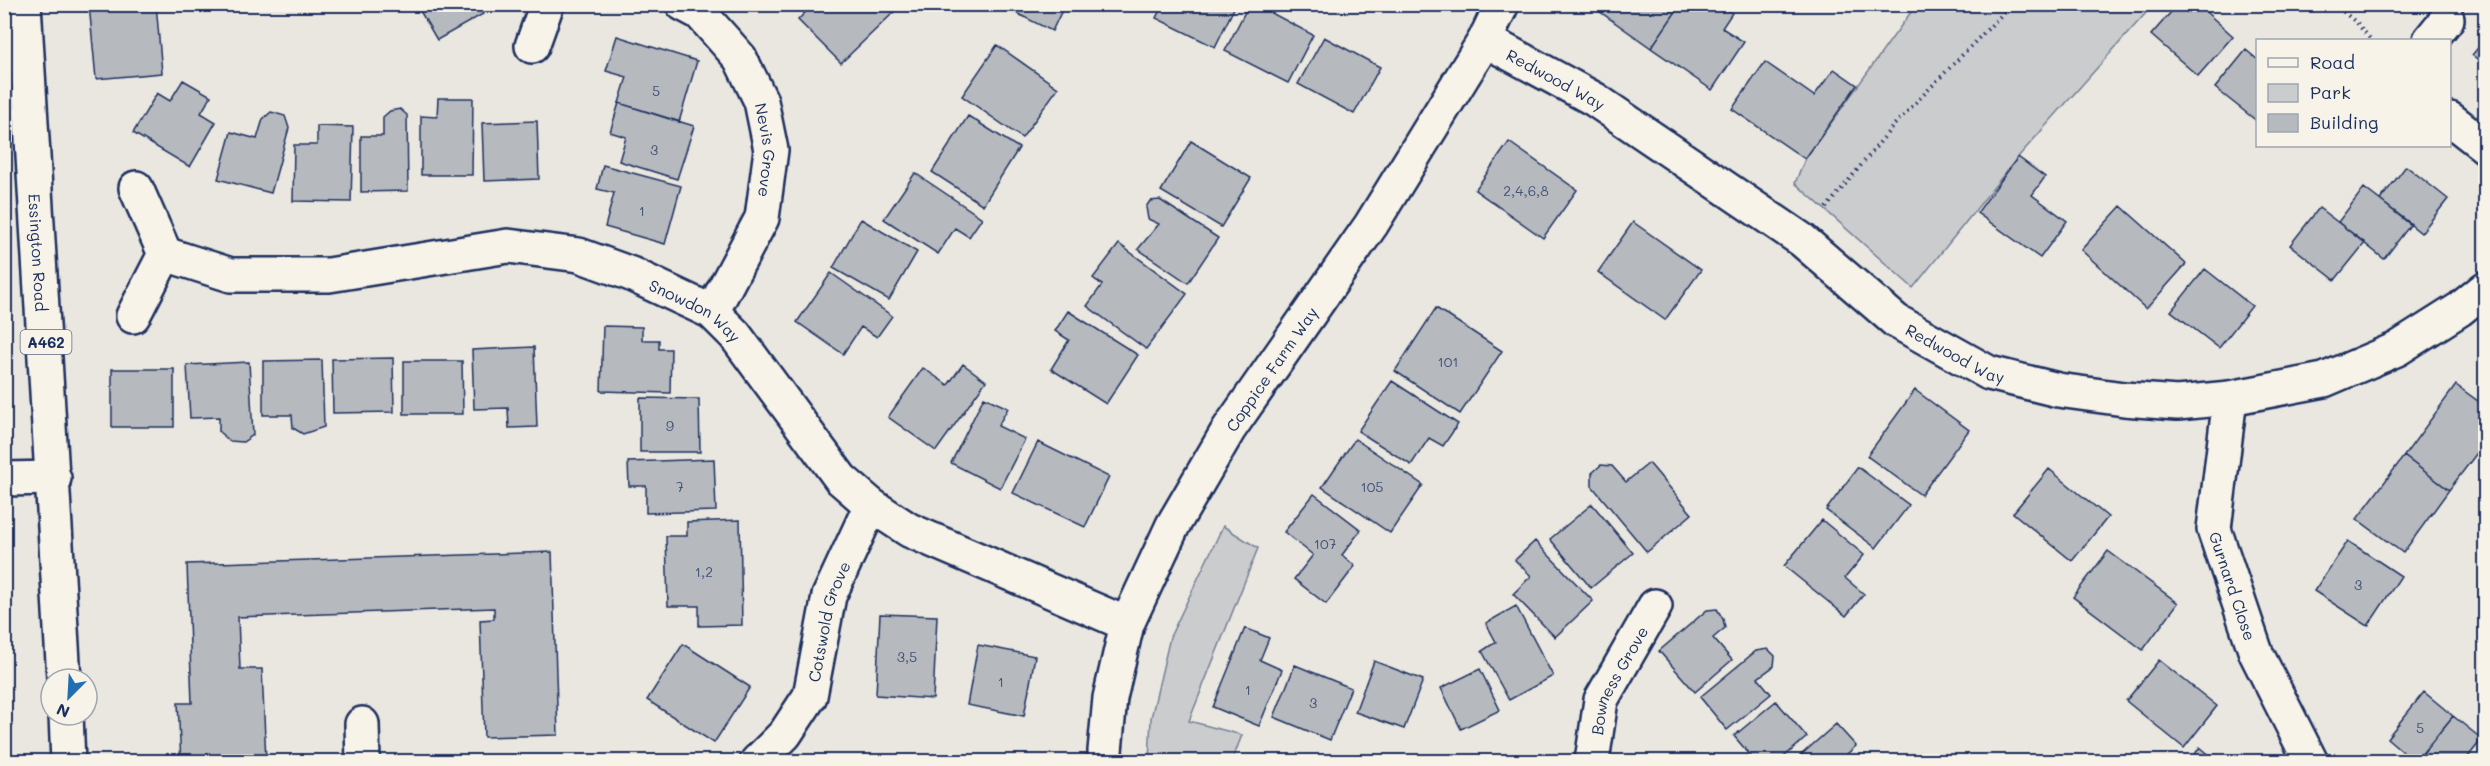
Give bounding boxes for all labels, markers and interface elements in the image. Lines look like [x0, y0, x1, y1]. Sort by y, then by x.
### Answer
legend [2256, 39, 2451, 147]
street label: Redwood Way [1503, 43, 1610, 114]
text: Road [2310, 50, 2355, 74]
text: Park [2310, 80, 2351, 104]
house number: 5 [652, 81, 660, 100]
street label: Nevis Grove [751, 101, 781, 199]
text: Building [2310, 110, 2378, 134]
house number: 3 [650, 140, 658, 159]
house number: 2,4,6,8 [1503, 181, 1549, 200]
street label: Essington Road [25, 193, 53, 312]
house number: 1 [639, 201, 645, 220]
street label: Snowdon Way [646, 274, 747, 346]
street label: Coppice Farm Way [1220, 302, 1322, 435]
street label: Redwood Way [1902, 318, 2007, 387]
road number: A462 [20, 330, 72, 354]
house number: 101 [1437, 352, 1459, 371]
house number: 9 [666, 416, 674, 435]
house number: 7 [676, 477, 684, 496]
house number: 105 [1360, 477, 1384, 496]
street label: Gurnard Close [2205, 529, 2261, 643]
house number: 107 [1314, 534, 1337, 553]
street label: Cotswold Grove [802, 558, 854, 684]
house number: 1,2 [695, 562, 713, 581]
house number: 3 [2354, 575, 2362, 594]
street label: Bowness Grove [1585, 622, 1652, 736]
house number: 3,5 [897, 647, 917, 666]
north arrow [39, 667, 99, 727]
house number: 1 [998, 672, 1004, 691]
house number: 1 [1245, 680, 1251, 699]
house number: 3 [1309, 693, 1317, 712]
text: N [53, 699, 73, 723]
house number: 5 [2416, 718, 2424, 737]

